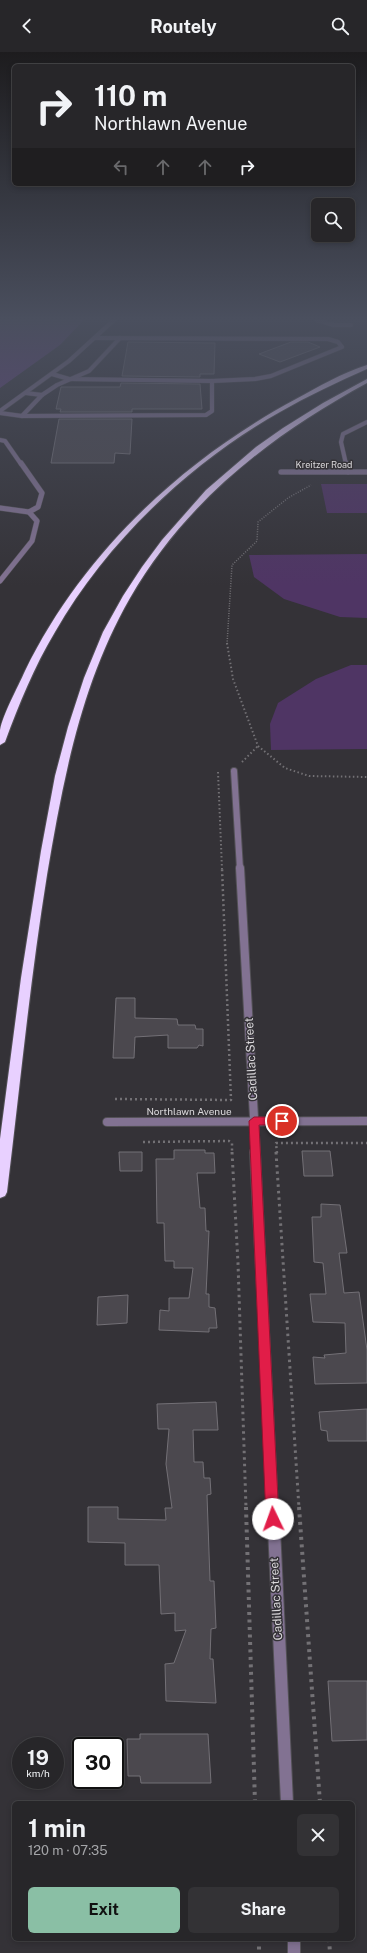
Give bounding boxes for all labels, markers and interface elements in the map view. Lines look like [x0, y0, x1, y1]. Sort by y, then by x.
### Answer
icon: back [16, 15, 38, 37]
icon: search [329, 15, 351, 37]
text: Routely [150, 16, 217, 37]
text: 110 m [94, 79, 167, 112]
icon: right [28, 80, 80, 132]
text: Northlawn Avenue [94, 113, 247, 134]
icon: left [110, 156, 132, 178]
icon: ahead [152, 156, 174, 178]
icon: ahead [194, 156, 216, 178]
icon: right [236, 156, 258, 178]
map controls [311, 198, 355, 242]
button: search [311, 198, 355, 242]
street label: Kreitzer Road [296, 459, 352, 470]
street label: Cadillac Street [242, 1017, 260, 1101]
pin [265, 1104, 299, 1138]
street label: Northlawn Avenue [146, 1105, 232, 1117]
icon: arrive [271, 1110, 293, 1132]
position arrow [252, 1498, 294, 1540]
street label: Cadillac Street [267, 1557, 285, 1641]
speed limit sign: 30 [72, 1737, 124, 1789]
text: 19 [27, 1746, 49, 1770]
text: km/h [26, 1767, 50, 1779]
text: 1 min [28, 1814, 86, 1842]
button: close [297, 1814, 339, 1856]
text: 120 m · 07:35 [28, 1843, 108, 1858]
button: Exit [28, 1887, 180, 1933]
button: Share [188, 1887, 339, 1933]

